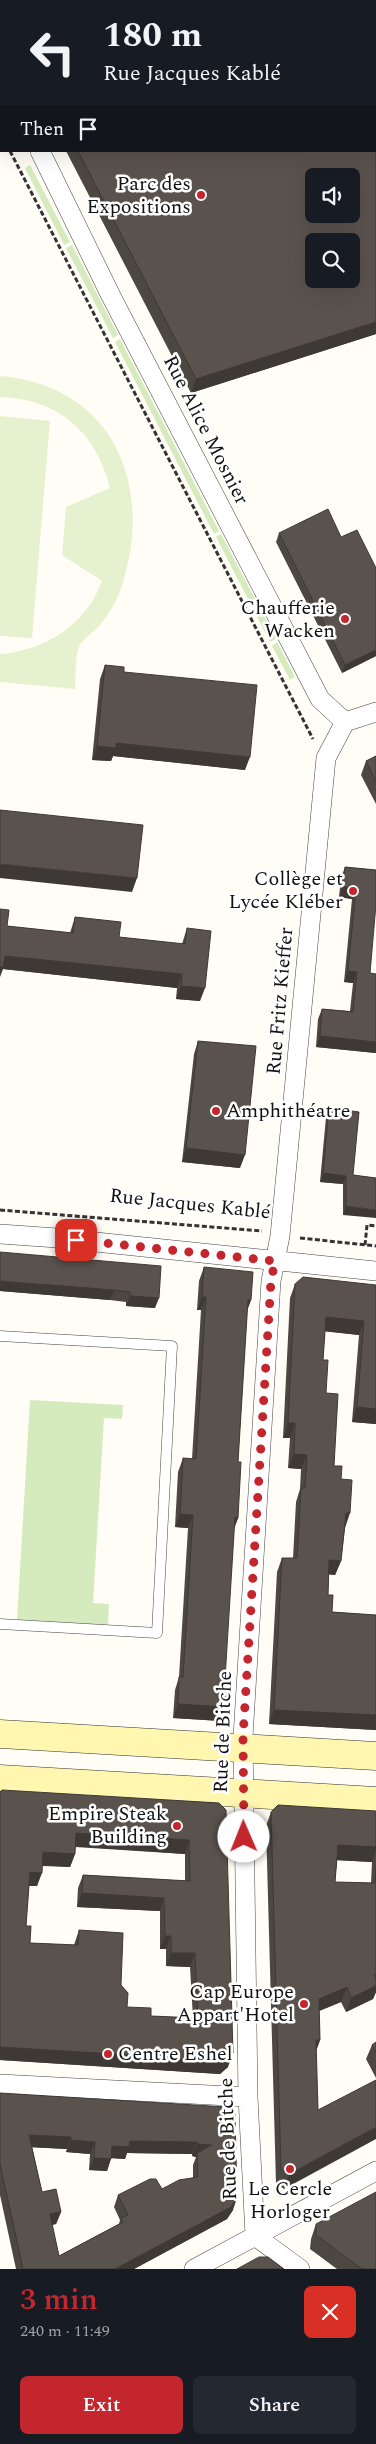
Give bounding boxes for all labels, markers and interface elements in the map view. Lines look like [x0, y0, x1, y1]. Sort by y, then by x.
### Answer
text: 180 m [103, 9, 202, 62]
icon: left [20, 20, 85, 85]
text: Rue Jacques Kablé [103, 57, 281, 90]
text: Then [20, 115, 64, 144]
icon: arrive [74, 115, 102, 143]
map controls [305, 168, 360, 288]
button: sound [305, 168, 360, 223]
place label: Parc des Expositions [86, 169, 191, 222]
marker: Parc des Expositions [195, 189, 207, 201]
button: search [305, 233, 360, 288]
street label: Rue Alice Mosnier [155, 350, 257, 510]
place label: Chaufferie Wacken [241, 593, 335, 646]
marker: Chaufferie Wacken [339, 613, 351, 625]
place label: Collège et Lycée Kléber [229, 864, 343, 917]
marker: Collège et Lycée Kléber [347, 885, 359, 897]
street label: Rue Fritz Kieffer [259, 926, 301, 1076]
place label: Amphithéatre [226, 1096, 351, 1126]
marker: Amphithéatre [210, 1105, 222, 1117]
street label: Rue Jacques Kablé [108, 1181, 272, 1227]
pin [55, 1219, 97, 1261]
icon: arrive [62, 1226, 90, 1254]
street label: Rue de Bitche [206, 1670, 240, 1794]
place label: Empire Steak Building [48, 1799, 167, 1852]
position arrow [217, 1810, 269, 1862]
marker: Empire Steak Building [171, 1820, 183, 1832]
place label: Cap Europe Appart'Hotel [177, 1977, 294, 2030]
marker: Cap Europe Appart'Hotel [298, 1998, 310, 2010]
place label: Centre Eshel [118, 2039, 233, 2069]
marker: Centre Eshel [102, 2048, 114, 2060]
street label: Rue de Bitche [211, 2077, 245, 2201]
marker: Le Cercle Horloger [284, 2163, 296, 2175]
place label: Le Cercle Horloger [248, 2174, 332, 2227]
text: 3 min [20, 2277, 98, 2323]
button: close [304, 2286, 356, 2338]
text: 240 m · 11:49 [20, 2319, 110, 2343]
button: Exit [20, 2376, 183, 2434]
button: Share [193, 2376, 356, 2434]

